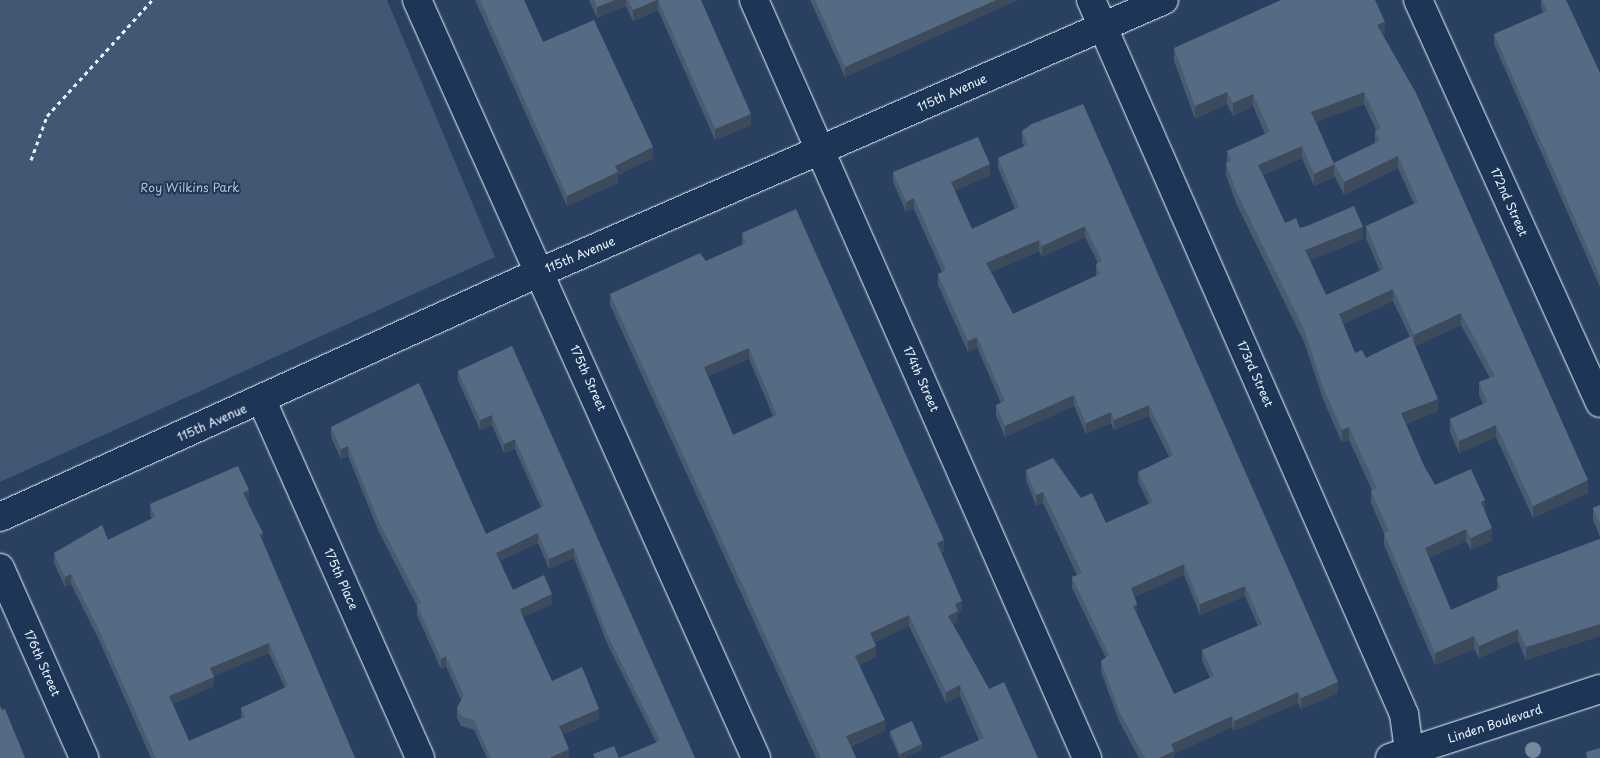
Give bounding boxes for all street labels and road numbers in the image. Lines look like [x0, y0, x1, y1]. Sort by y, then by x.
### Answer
street label: 115th Avenue [915, 71, 989, 115]
street label: 172nd Street [1487, 166, 1531, 238]
street label: 115th Avenue [543, 234, 617, 276]
street label: 173rd Street [1234, 338, 1276, 410]
street label: 175th Street [567, 343, 609, 413]
street label: 174th Street [900, 344, 942, 414]
street label: 115th Avenue [175, 401, 249, 445]
street label: 175th Place [321, 546, 361, 612]
street label: 176th Street [21, 627, 63, 699]
street label: Linden Boulevard [1446, 702, 1544, 746]

